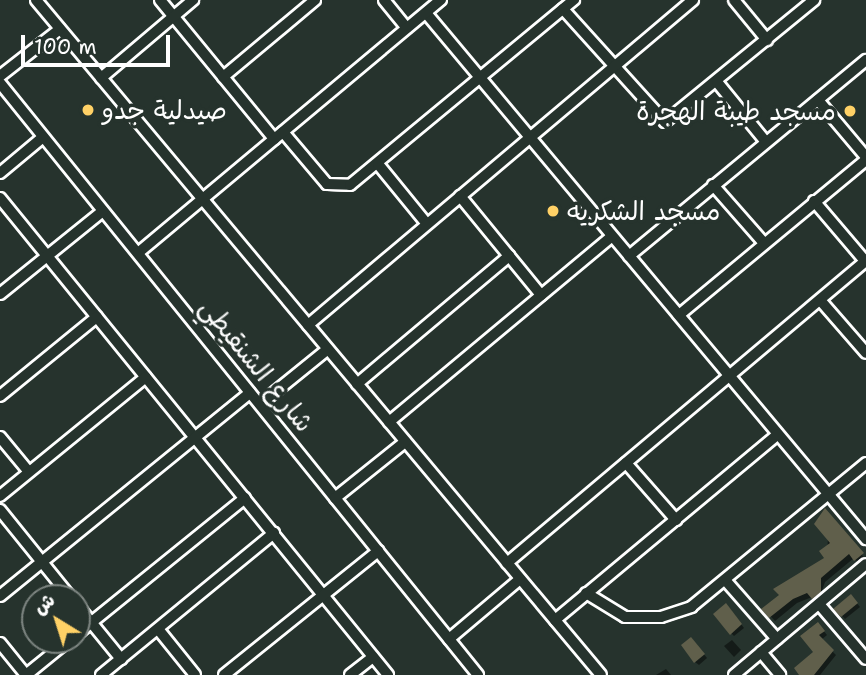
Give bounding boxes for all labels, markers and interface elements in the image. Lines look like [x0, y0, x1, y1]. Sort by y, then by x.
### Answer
scale bar [24, 21, 173, 65]
text: 100 m [34, 33, 97, 61]
place label: صيدلية جدو [102, 94, 227, 126]
place label: مسجد طيبة الهجرة [636, 95, 836, 127]
marker: صيدلية جدو [80, 102, 96, 118]
marker: مسجد طيبة الهجرة [842, 103, 858, 119]
place label: مسجد الشكريه [567, 195, 720, 227]
marker: مسجد الشكريه [545, 203, 561, 219]
street label: شارع الشنقيطي [194, 292, 320, 438]
north arrow [21, 584, 91, 654]
text: ش [28, 587, 60, 620]

